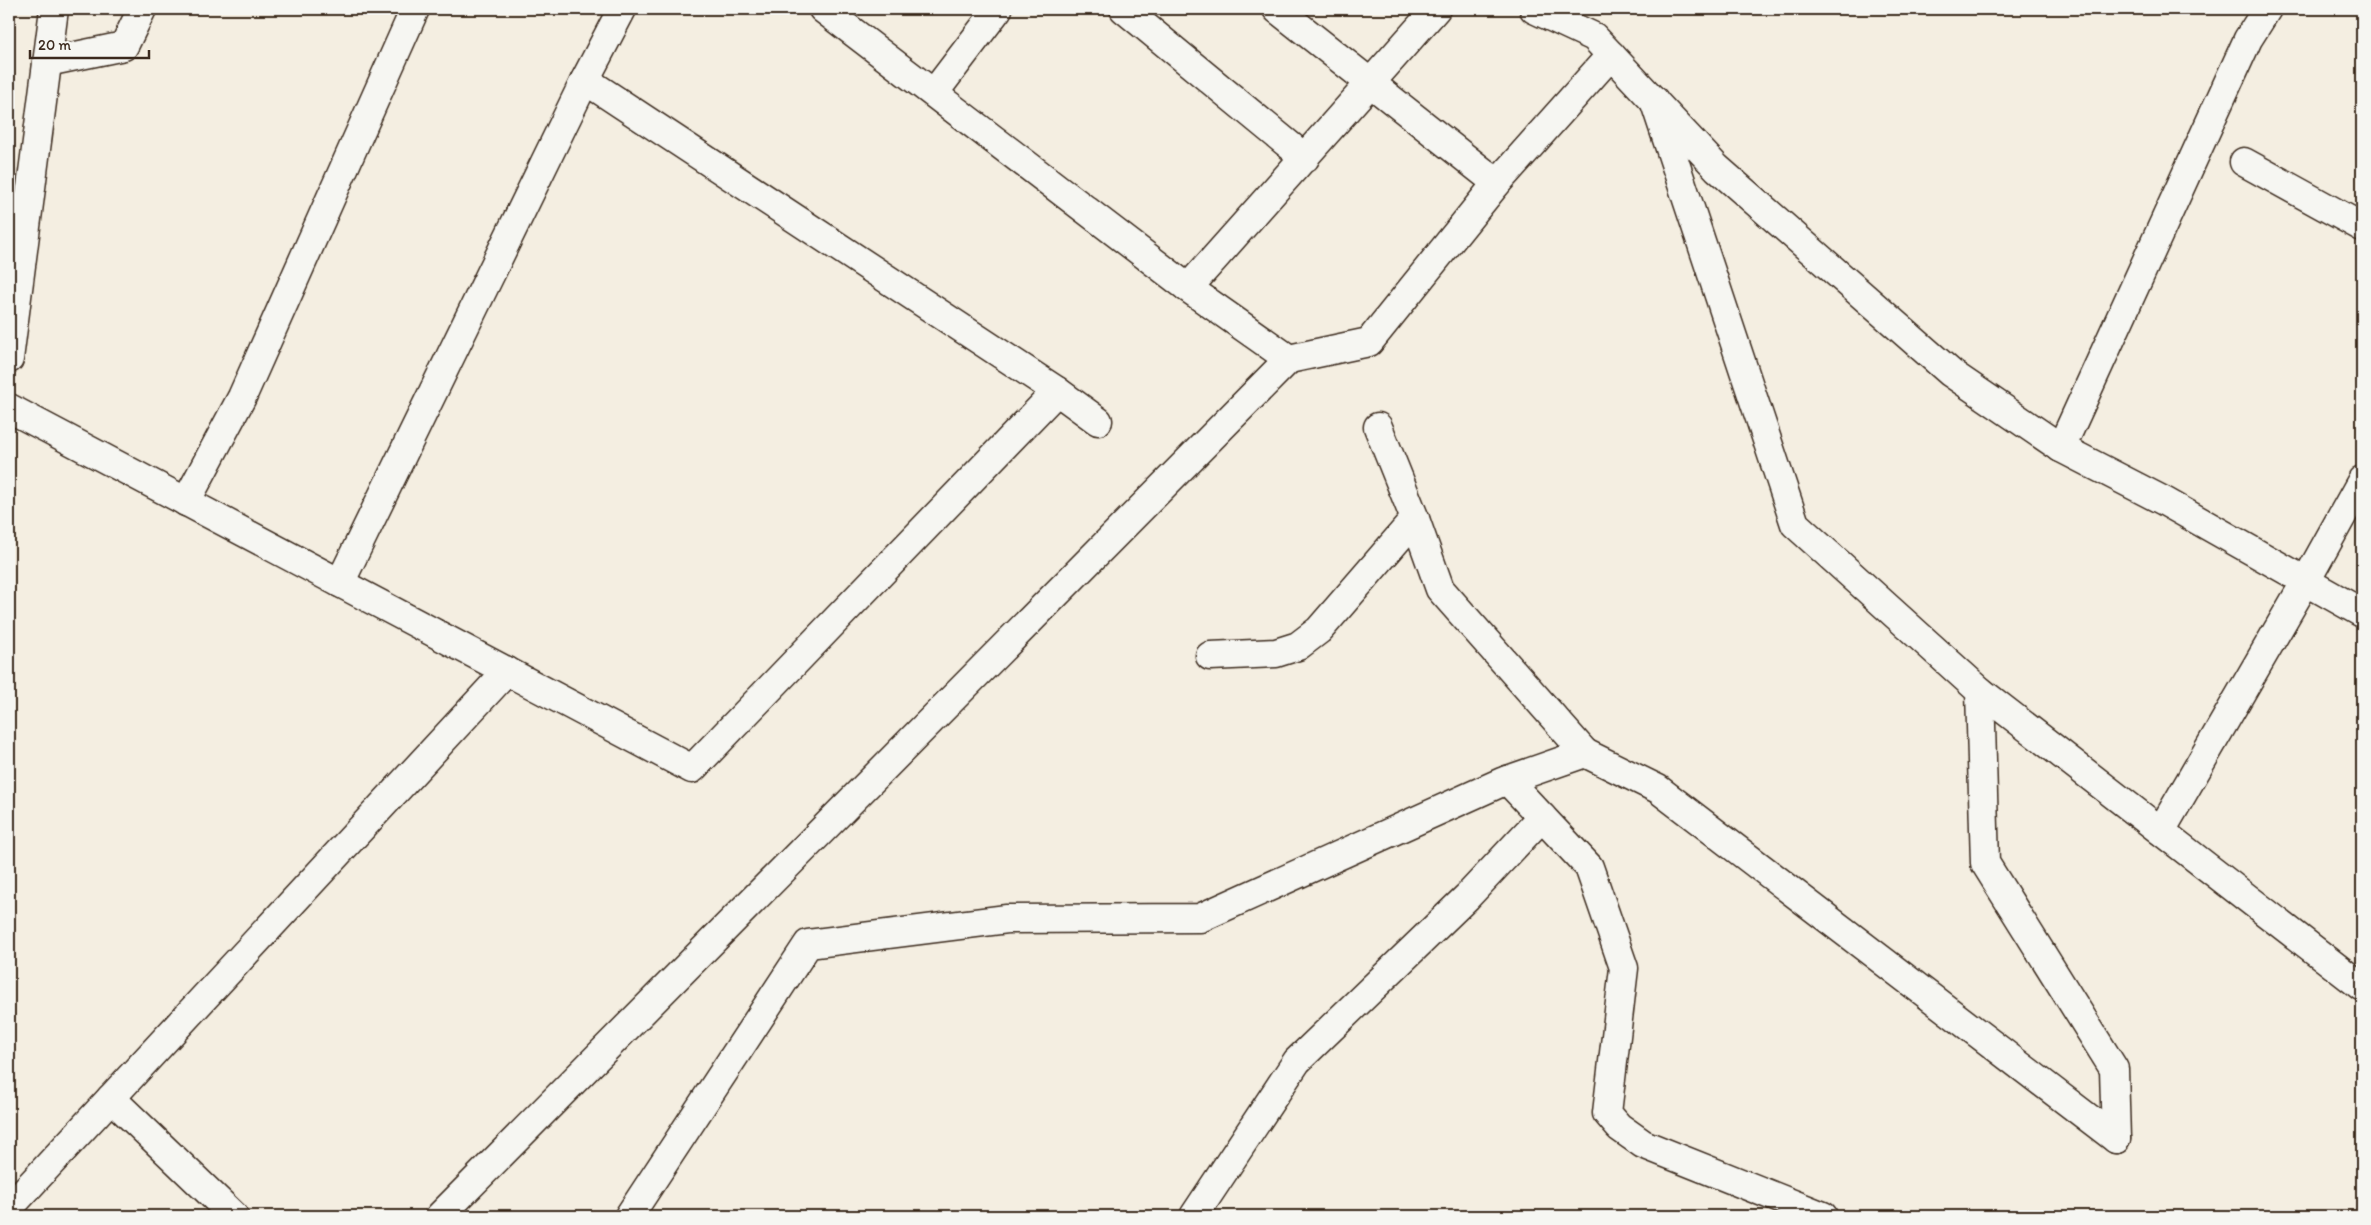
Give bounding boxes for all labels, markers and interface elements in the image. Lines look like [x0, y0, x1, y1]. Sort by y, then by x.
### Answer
scale bar [30, 28, 149, 60]
text: 20 m [38, 36, 72, 54]

